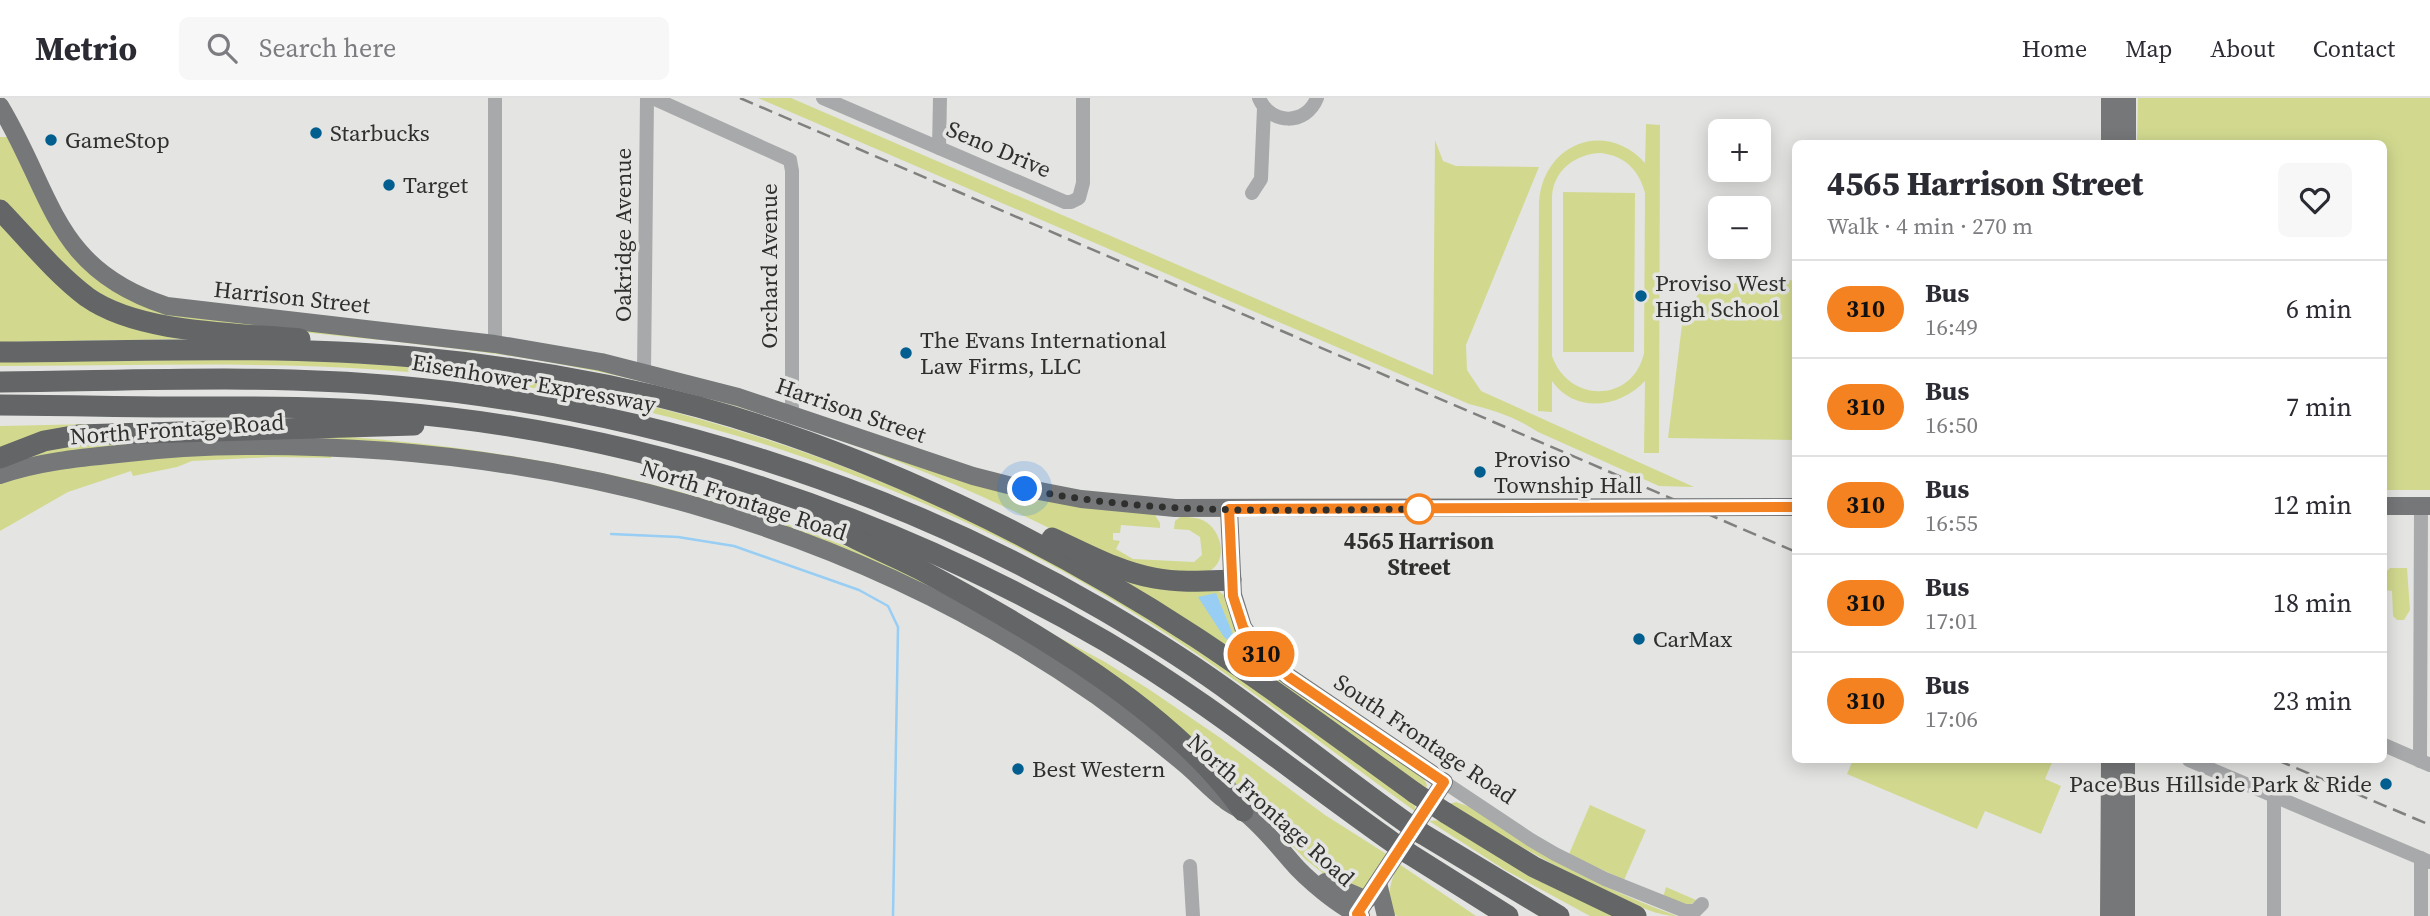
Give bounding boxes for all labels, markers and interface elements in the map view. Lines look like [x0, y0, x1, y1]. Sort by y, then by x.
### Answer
search box [179, 17, 669, 80]
text: Metrio [35, 26, 137, 71]
icon: search [203, 29, 241, 67]
text: Search here [259, 30, 396, 66]
text: Home [2022, 32, 2087, 65]
text: Map [2125, 32, 2172, 65]
text: About [2210, 32, 2275, 65]
text: Contact [2313, 32, 2395, 65]
street label: Seno Drive [942, 113, 1056, 185]
place label: Starbucks [330, 117, 430, 149]
map controls [1708, 119, 1771, 259]
button: + [1708, 119, 1771, 182]
place label: GameStop [65, 124, 170, 156]
marker: Starbucks [308, 125, 324, 141]
marker: GameStop [43, 132, 59, 148]
street label: Oakridge Avenue [607, 148, 639, 322]
text: 4565 Harrison Street [1827, 161, 2143, 206]
button: heart [2278, 163, 2352, 237]
place label: Target [403, 169, 468, 201]
marker: Target [381, 177, 397, 193]
street label: Orchard Avenue [753, 183, 785, 349]
button: − [1708, 196, 1771, 259]
text: Walk · 4 min · 270 m [1827, 210, 2033, 242]
place label: Proviso West High School [1655, 267, 1786, 325]
street label: Harrison Street [212, 273, 372, 321]
text: Bus [1925, 275, 1969, 311]
marker: Proviso West High School [1633, 288, 1649, 304]
text: 6 min [2286, 291, 2352, 327]
text: 310 [1846, 292, 1885, 325]
text: 16:49 [1925, 311, 1978, 343]
place label: The Evans International Law Firms, LLC [920, 324, 1167, 382]
marker: The Evans International Law Firms, LLC [898, 345, 914, 361]
street label: Eisenhower Expressway [409, 346, 659, 420]
street label: Harrison Street [772, 369, 931, 451]
text: Bus [1925, 373, 1969, 409]
text: 7 min [2286, 389, 2352, 425]
text: 310 [1846, 390, 1885, 423]
street label: North Frontage Road [69, 406, 285, 452]
text: 16:50 [1925, 409, 1978, 441]
place label: Proviso Township Hall [1494, 443, 1643, 501]
street label: North Frontage Road [637, 452, 851, 548]
marker: Proviso Township Hall [1472, 464, 1488, 480]
your location [1007, 471, 1042, 506]
text: Bus [1925, 471, 1969, 507]
text: 12 min [2273, 487, 2352, 523]
text: 310 [1846, 488, 1885, 521]
marker: 4565 Harrison Street [1404, 494, 1434, 524]
text: 16:55 [1925, 507, 1978, 539]
place label: 4565 Harrison Street [1344, 525, 1494, 583]
text: Bus [1925, 569, 1969, 605]
text: 18 min [2273, 585, 2352, 621]
text: 310 [1846, 586, 1885, 619]
text: 17:01 [1925, 605, 1978, 637]
place label: CarMax [1653, 623, 1732, 655]
line badge: 310 [1221, 631, 1301, 677]
marker: CarMax [1631, 631, 1647, 647]
text: 310 [1241, 637, 1281, 670]
street label: South Frontage Road [1328, 666, 1522, 812]
text: Bus [1925, 667, 1969, 703]
text: 23 min [2273, 683, 2352, 719]
text: 310 [1846, 684, 1885, 717]
text: 17:06 [1925, 703, 1978, 735]
street label: North Frontage Road [1181, 726, 1361, 894]
place label: Best Western [1032, 753, 1165, 785]
marker: Best Western [1010, 761, 1026, 777]
place label: Pace Bus Hillside Park & Ride [2069, 768, 2372, 800]
marker: Pace Bus Hillside Park & Ride [2378, 776, 2394, 792]

